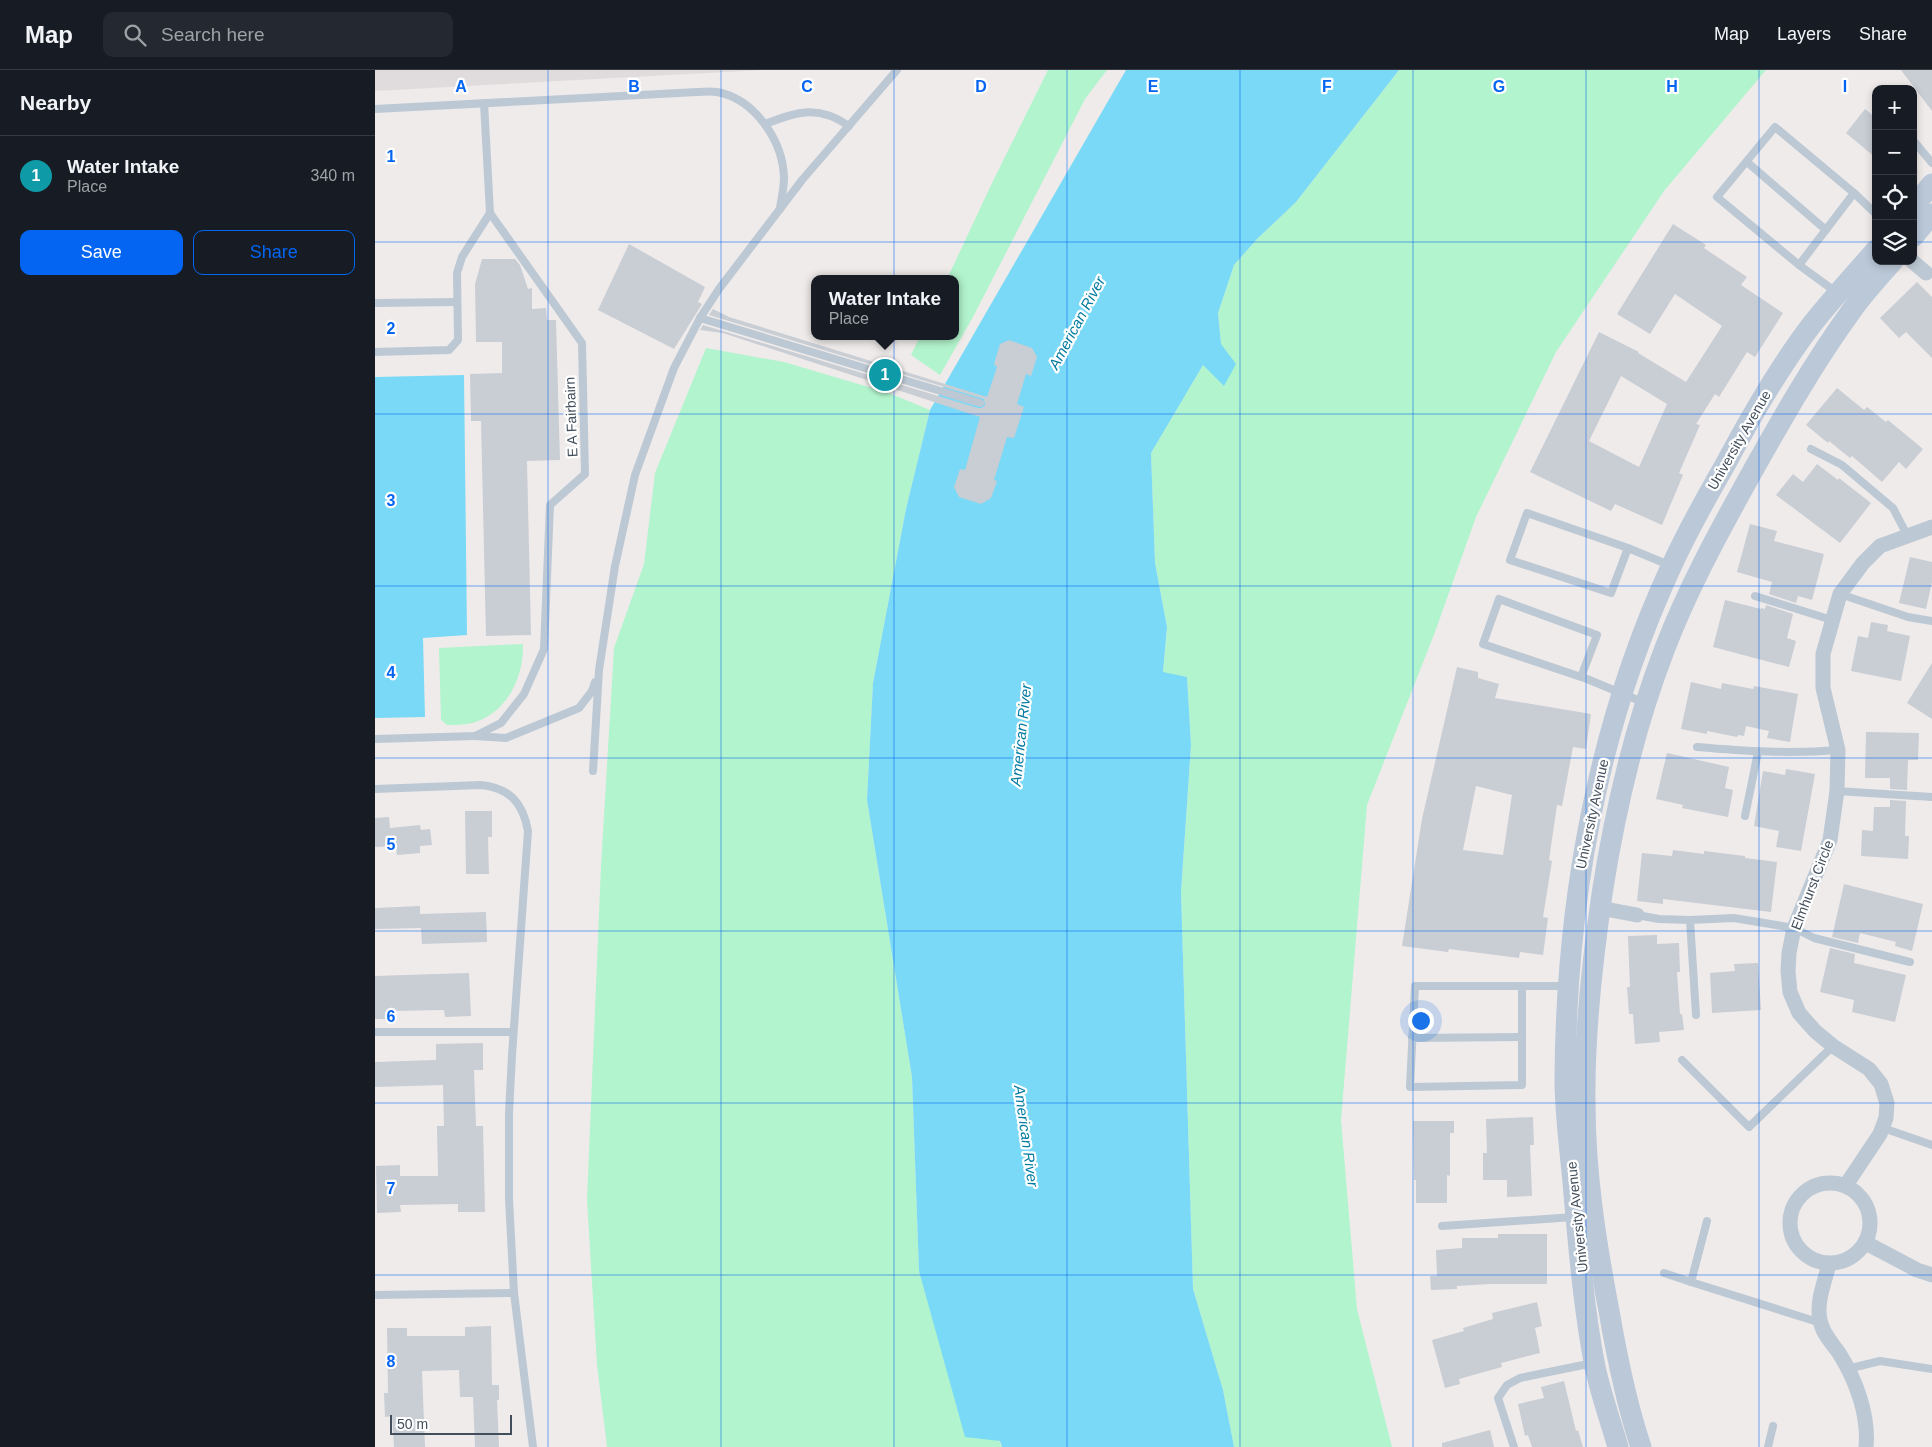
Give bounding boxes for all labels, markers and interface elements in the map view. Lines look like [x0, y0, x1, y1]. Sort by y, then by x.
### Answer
search box [103, 12, 453, 57]
text: Map [25, 21, 73, 48]
icon: search [121, 21, 149, 49]
text: Search here [161, 24, 265, 45]
text: Map [1714, 24, 1749, 44]
text: Layers [1777, 24, 1831, 44]
text: Share [1859, 24, 1907, 44]
text: A [455, 78, 467, 95]
text: B [628, 78, 640, 95]
text: C [801, 78, 813, 95]
text: D [975, 78, 987, 95]
text: E [1148, 78, 1159, 95]
text: F [1322, 78, 1332, 95]
text: G [1493, 78, 1505, 95]
text: H [1666, 78, 1678, 95]
text: I [1843, 78, 1847, 95]
map controls [1872, 85, 1917, 265]
button: + [1872, 85, 1917, 130]
text: Nearby [20, 91, 91, 114]
button: − [1872, 130, 1917, 175]
text: 1 [387, 148, 396, 165]
text: Water Intake [67, 156, 179, 177]
text: 1 [32, 167, 40, 184]
text: 340 m [311, 167, 355, 184]
button: locate [1872, 175, 1917, 220]
text: Place [67, 178, 107, 195]
button: layers [1872, 220, 1917, 265]
button: Save [20, 230, 183, 275]
button: Share [193, 230, 355, 275]
water label: American River [1045, 273, 1109, 373]
popup [811, 275, 959, 340]
text: Water Intake [829, 288, 941, 309]
text: Place [829, 310, 869, 327]
text: 2 [387, 320, 396, 337]
pin: 1 [869, 356, 901, 394]
street label: E A Fairbairn [562, 377, 580, 457]
street label: University Avenue [1704, 387, 1774, 492]
text: 3 [387, 492, 396, 509]
text: 4 [387, 664, 396, 681]
water label: American River [1007, 682, 1034, 788]
street label: University Avenue [1573, 757, 1611, 870]
text: 5 [387, 836, 396, 853]
street label: Elmhurst Circle [1788, 838, 1837, 932]
text: 6 [387, 1008, 396, 1025]
your location [1408, 1008, 1434, 1034]
water label: American River [1011, 1083, 1042, 1189]
street label: University Avenue [1563, 1160, 1591, 1273]
text: 7 [387, 1180, 396, 1197]
text: 8 [387, 1353, 396, 1370]
scale bar [390, 1412, 513, 1435]
text: 50 m [397, 1416, 428, 1432]

